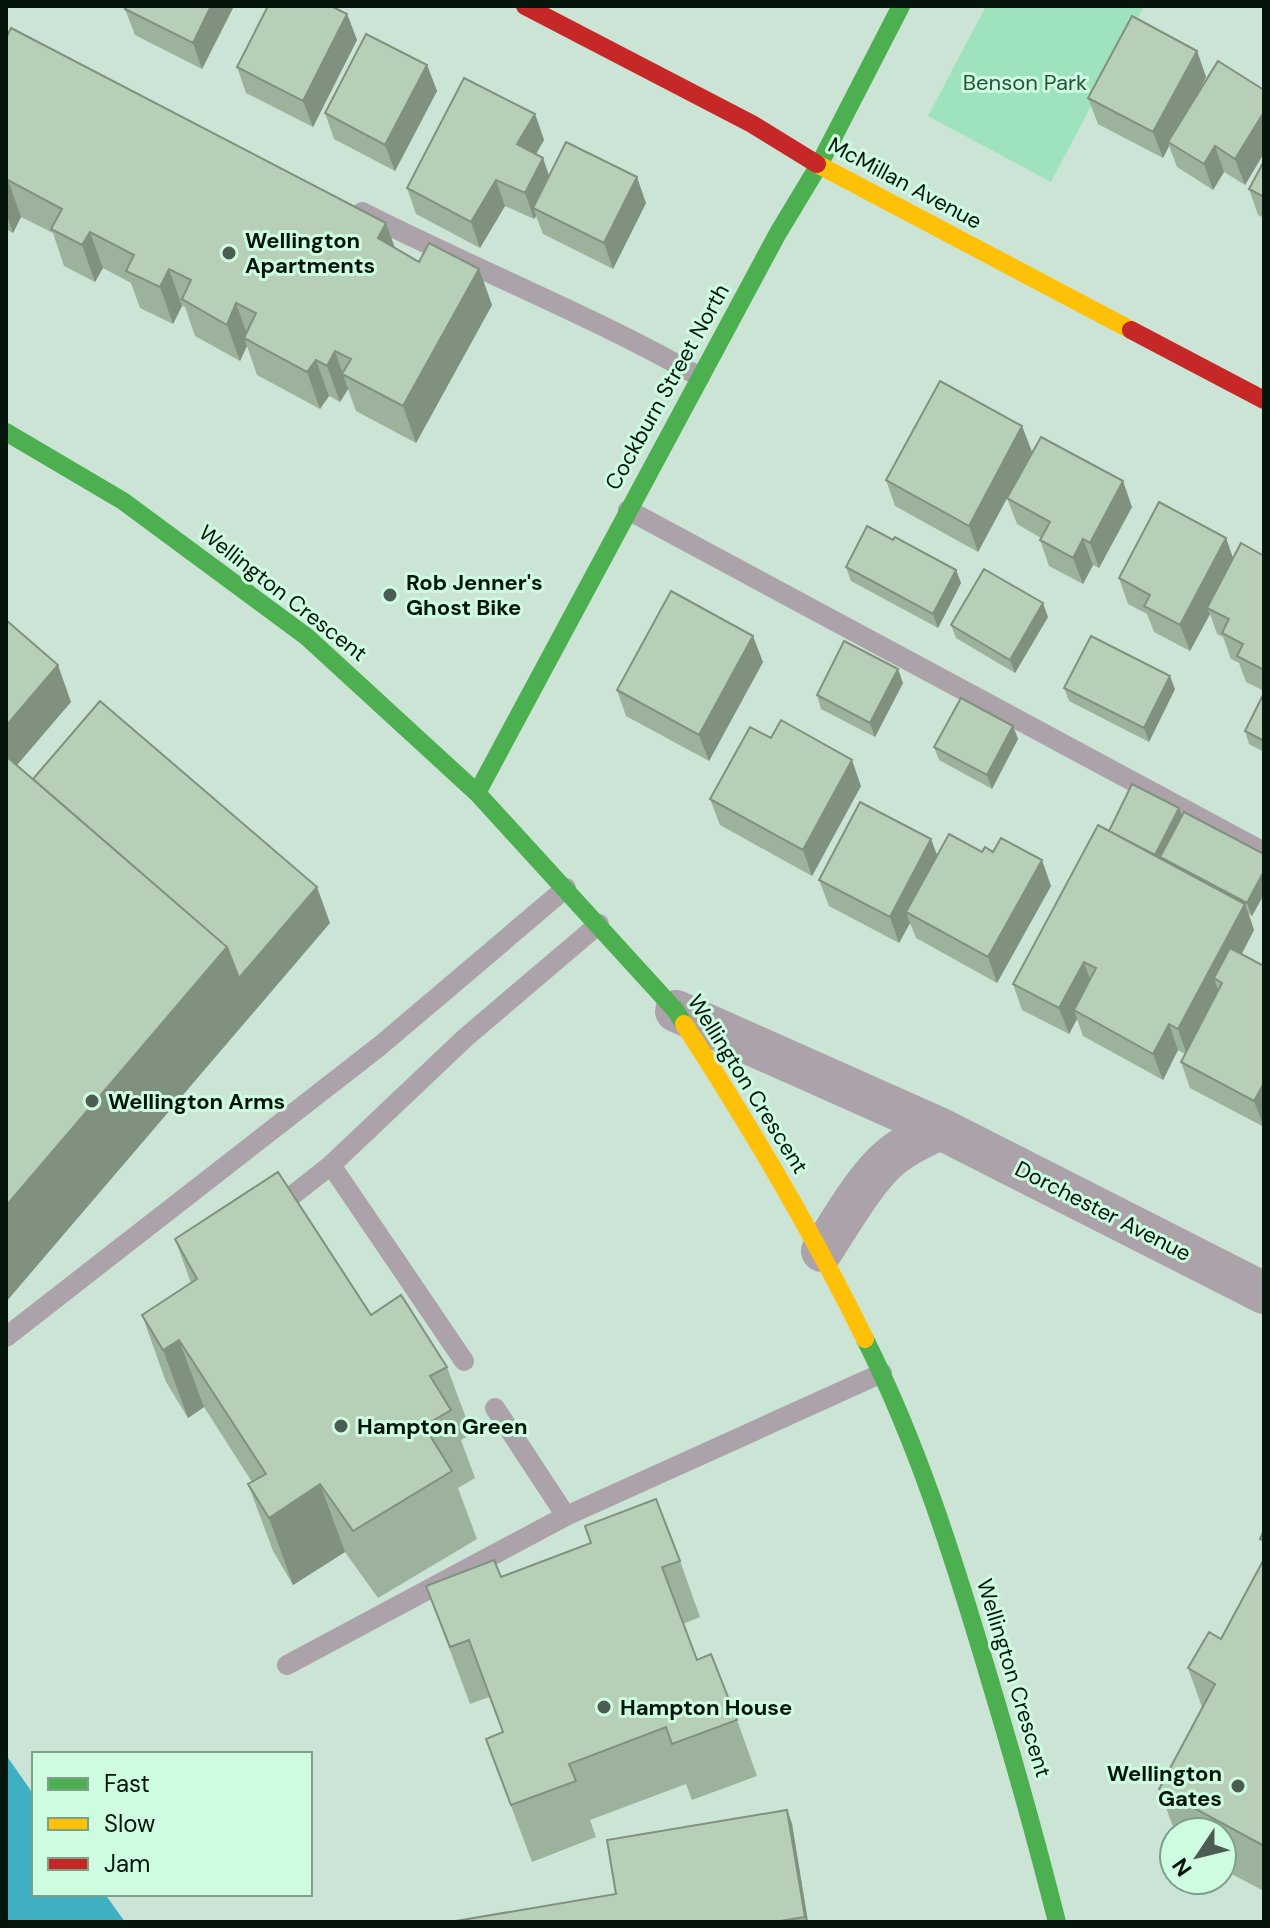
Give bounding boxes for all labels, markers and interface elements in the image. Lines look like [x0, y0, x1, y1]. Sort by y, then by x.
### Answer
park label: Benson Park [963, 68, 1087, 97]
street label: McMillan Avenue [823, 130, 987, 236]
place label: Wellington Apartments [245, 226, 375, 280]
marker: Wellington Apartments [220, 244, 238, 262]
street label: Cockburn Street North [598, 279, 736, 495]
street label: Wellington Crescent [193, 518, 373, 668]
place label: Rob Jenner's Ghost Bike [406, 568, 543, 622]
marker: Rob Jenner's Ghost Bike [381, 586, 399, 604]
street label: Wellington Crescent [681, 989, 815, 1179]
place label: Wellington Arms [108, 1087, 285, 1116]
marker: Wellington Arms [83, 1092, 101, 1110]
street label: Dorchester Avenue [1010, 1154, 1196, 1268]
place label: Hampton Green [357, 1412, 528, 1441]
marker: Hampton Green [332, 1417, 350, 1435]
street label: Wellington Crescent [970, 1575, 1058, 1781]
place label: Hampton House [620, 1693, 792, 1722]
marker: Hampton House [595, 1698, 613, 1716]
legend [32, 1752, 312, 1896]
place label: Wellington Gates [1107, 1759, 1222, 1813]
text: Fast [104, 1768, 150, 1799]
marker: Wellington Gates [1229, 1777, 1247, 1795]
text: Slow [104, 1808, 155, 1839]
north arrow [1158, 1816, 1238, 1896]
text: Jam [104, 1848, 150, 1879]
text: N [1166, 1852, 1199, 1882]

